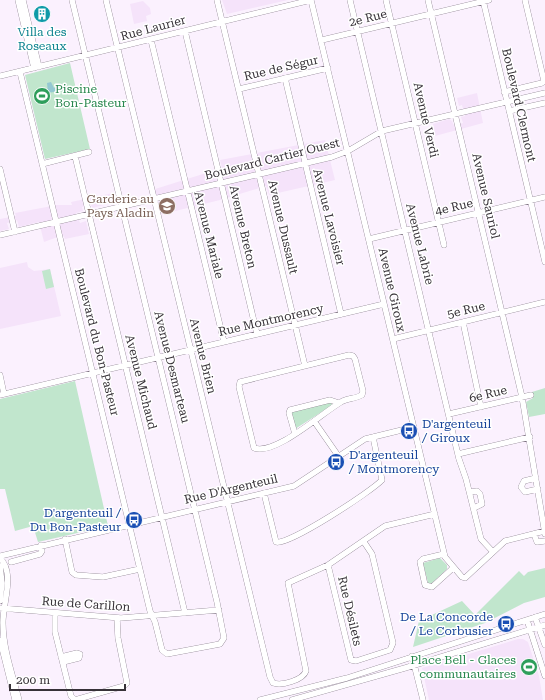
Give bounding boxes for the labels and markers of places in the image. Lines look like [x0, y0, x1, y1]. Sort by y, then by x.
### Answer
building icon: Villa des Roseaux [32, 4, 52, 24]
place label: Villa des Roseaux [17, 25, 67, 53]
place label: Piscine Bon-Pasteur [55, 82, 127, 110]
sports icon: Piscine Bon-Pasteur [32, 86, 52, 106]
place label: Garderie au Pays Aladin [87, 192, 155, 220]
school or university icon: Garderie au Pays Aladin [157, 196, 177, 216]
place label: D'argenteuil / Giroux [421, 417, 491, 445]
bus stop icon: D'argenteuil / Giroux [399, 421, 419, 441]
place label: D'argenteuil / Montmorency [348, 448, 440, 476]
bus stop icon: D'argenteuil / Montmorency [326, 452, 346, 472]
place label: D'argenteuil / Du Bon-Pasteur [30, 506, 122, 534]
bus stop icon: D'argenteuil / Du Bon-Pasteur [124, 510, 144, 530]
place label: De La Concorde / Le Corbusier [400, 610, 493, 638]
bus stop icon: De La Concorde / Le Corbusier [496, 614, 516, 634]
place label: Place Bell - Glaces communautaires [410, 653, 516, 681]
sports icon: Place Bell - Glaces communautaires [519, 657, 539, 677]

